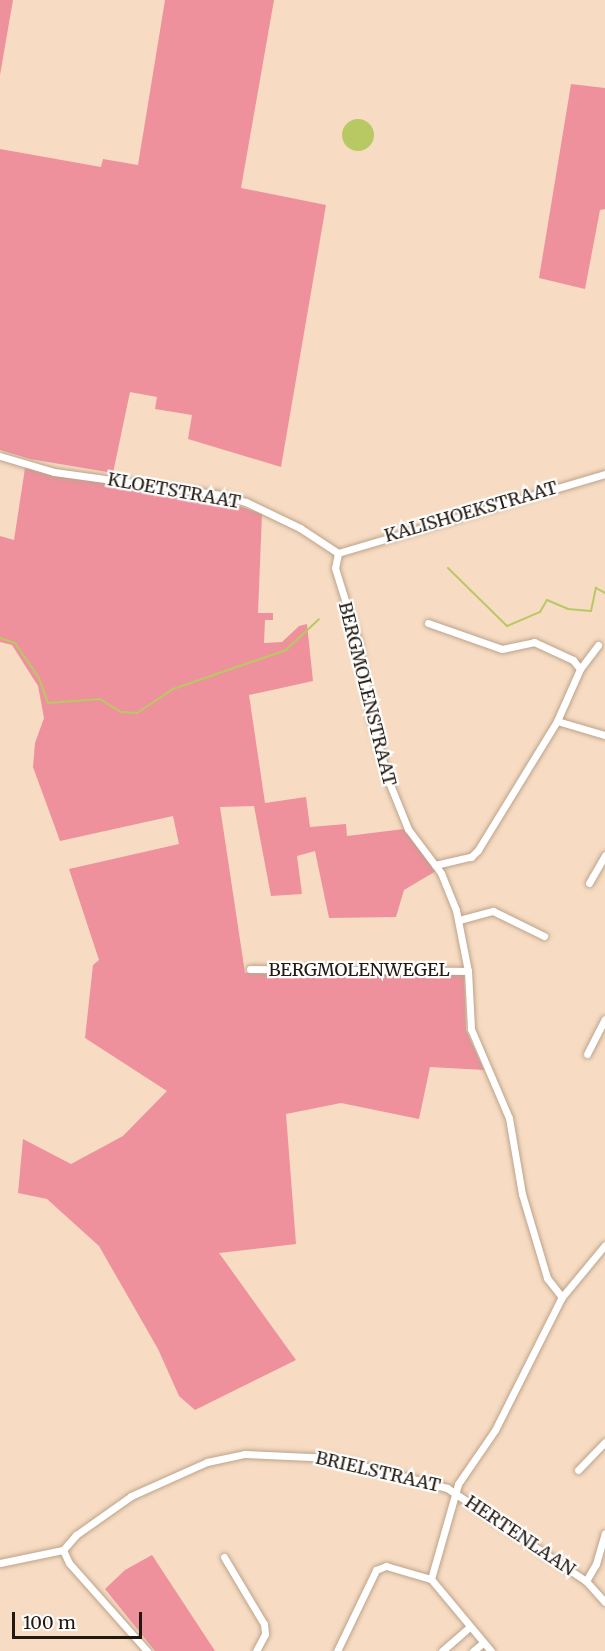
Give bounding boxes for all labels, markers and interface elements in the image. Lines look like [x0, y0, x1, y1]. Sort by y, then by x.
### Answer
street label: KLOETSTRAAT [106, 469, 242, 513]
street label: KALISHOEKSTRAAT [382, 477, 560, 547]
street label: BERGMOLENSTRAAT [334, 600, 400, 788]
street label: BERGMOLENWEGEL [268, 959, 450, 981]
street label: BRIELSTRAAT [313, 1447, 443, 1497]
street label: HERTENLAAN [461, 1491, 579, 1581]
scale bar [15, 1600, 146, 1638]
text: 100 m [23, 1611, 76, 1634]

